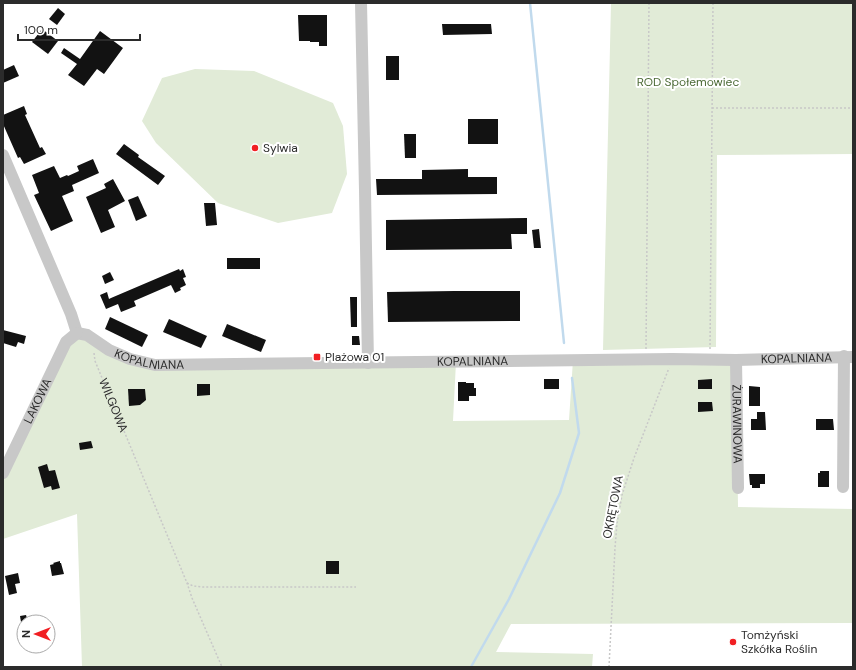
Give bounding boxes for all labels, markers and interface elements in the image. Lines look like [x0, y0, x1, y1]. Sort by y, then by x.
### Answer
scale bar [18, 16, 140, 42]
text: 100 m [24, 22, 58, 38]
park label: ROD Społemowiec [637, 74, 739, 90]
place label: Sylwia [263, 140, 298, 156]
marker: Sylwia [250, 143, 260, 153]
street label: KOPALNIANA [112, 345, 184, 373]
place label: Plażowa 01 [325, 349, 384, 365]
street label: KOPALNIANA [761, 350, 832, 367]
marker: Plażowa 01 [312, 352, 322, 362]
street label: KOPALNIANA [437, 353, 508, 370]
street label: LAKOWA [20, 376, 55, 426]
street label: WILGOWA [95, 376, 132, 435]
street label: ŻURAWINOWA [728, 384, 746, 464]
street label: OKRĘTOWA [599, 474, 627, 540]
north arrow [16, 614, 56, 654]
place label: Tomżyński Szkółka Roślin [741, 627, 817, 657]
text: N [19, 630, 33, 638]
marker: Tomżyński Szkółka Roślin [728, 637, 738, 647]

